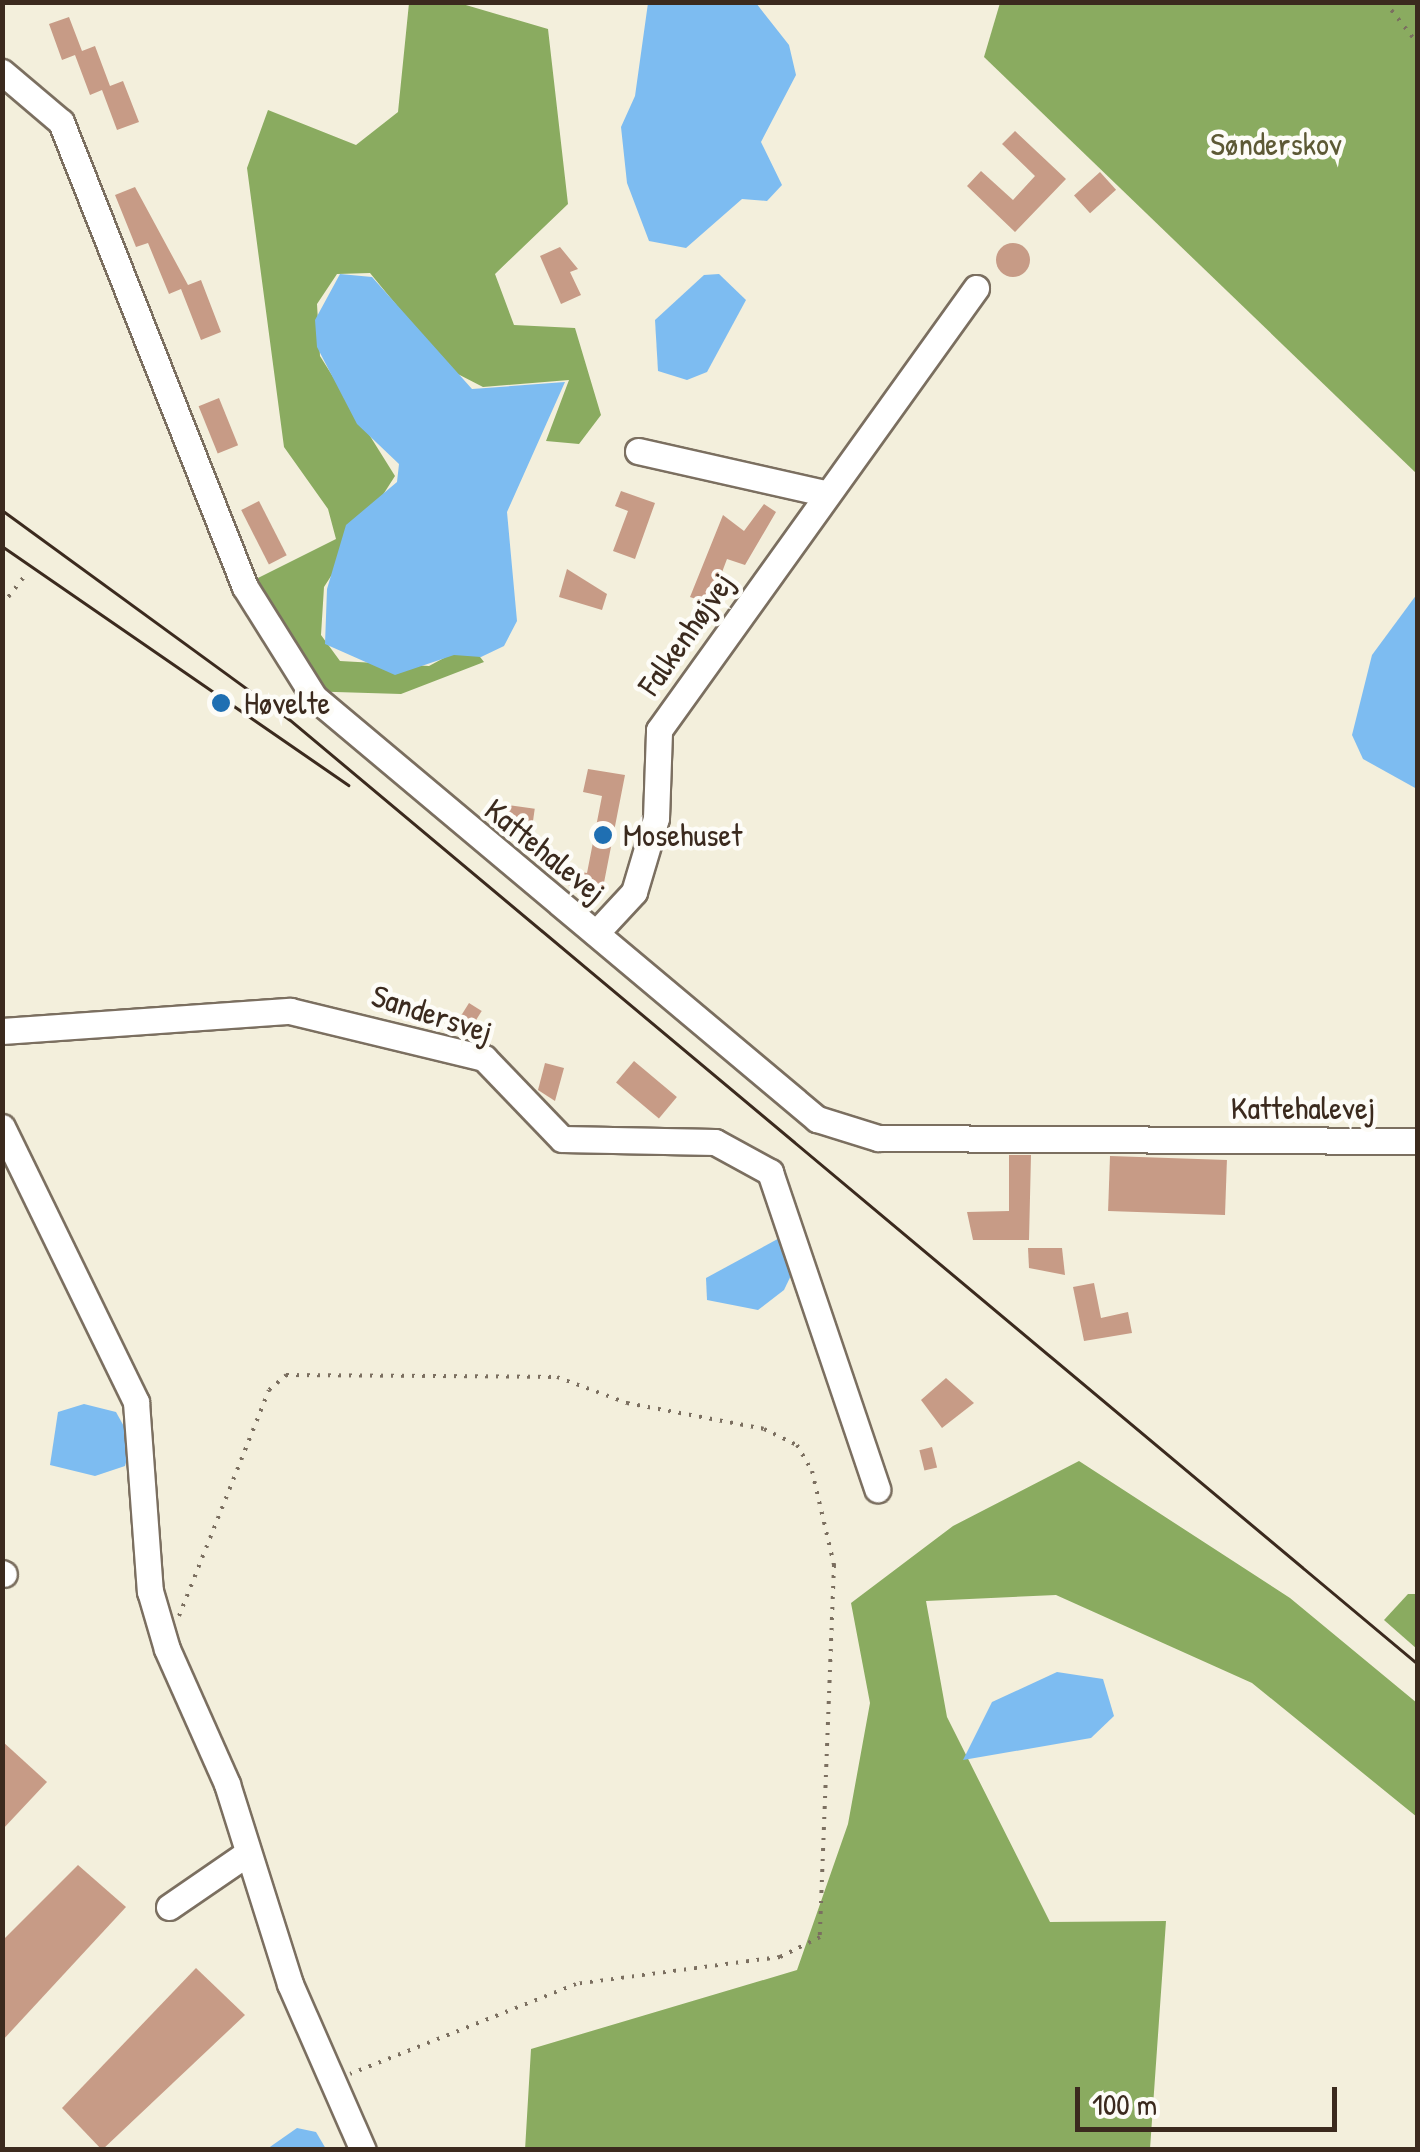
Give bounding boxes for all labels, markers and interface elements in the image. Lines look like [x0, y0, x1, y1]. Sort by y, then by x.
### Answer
park label: Sønderskov [1210, 125, 1342, 163]
street label: Falkenhøjvej [630, 565, 742, 703]
place label: Høvelte [244, 684, 330, 722]
marker: Høvelte [208, 690, 234, 716]
street label: Kattehalevej [477, 791, 613, 911]
place label: Mosehuset [623, 816, 742, 854]
marker: Mosehuset [592, 824, 614, 846]
street label: Sandersvej [367, 976, 497, 1052]
street label: Kattehalevej [1231, 1089, 1375, 1127]
scale bar [1080, 2067, 1342, 2129]
text: 100 m [1092, 2084, 1157, 2124]

